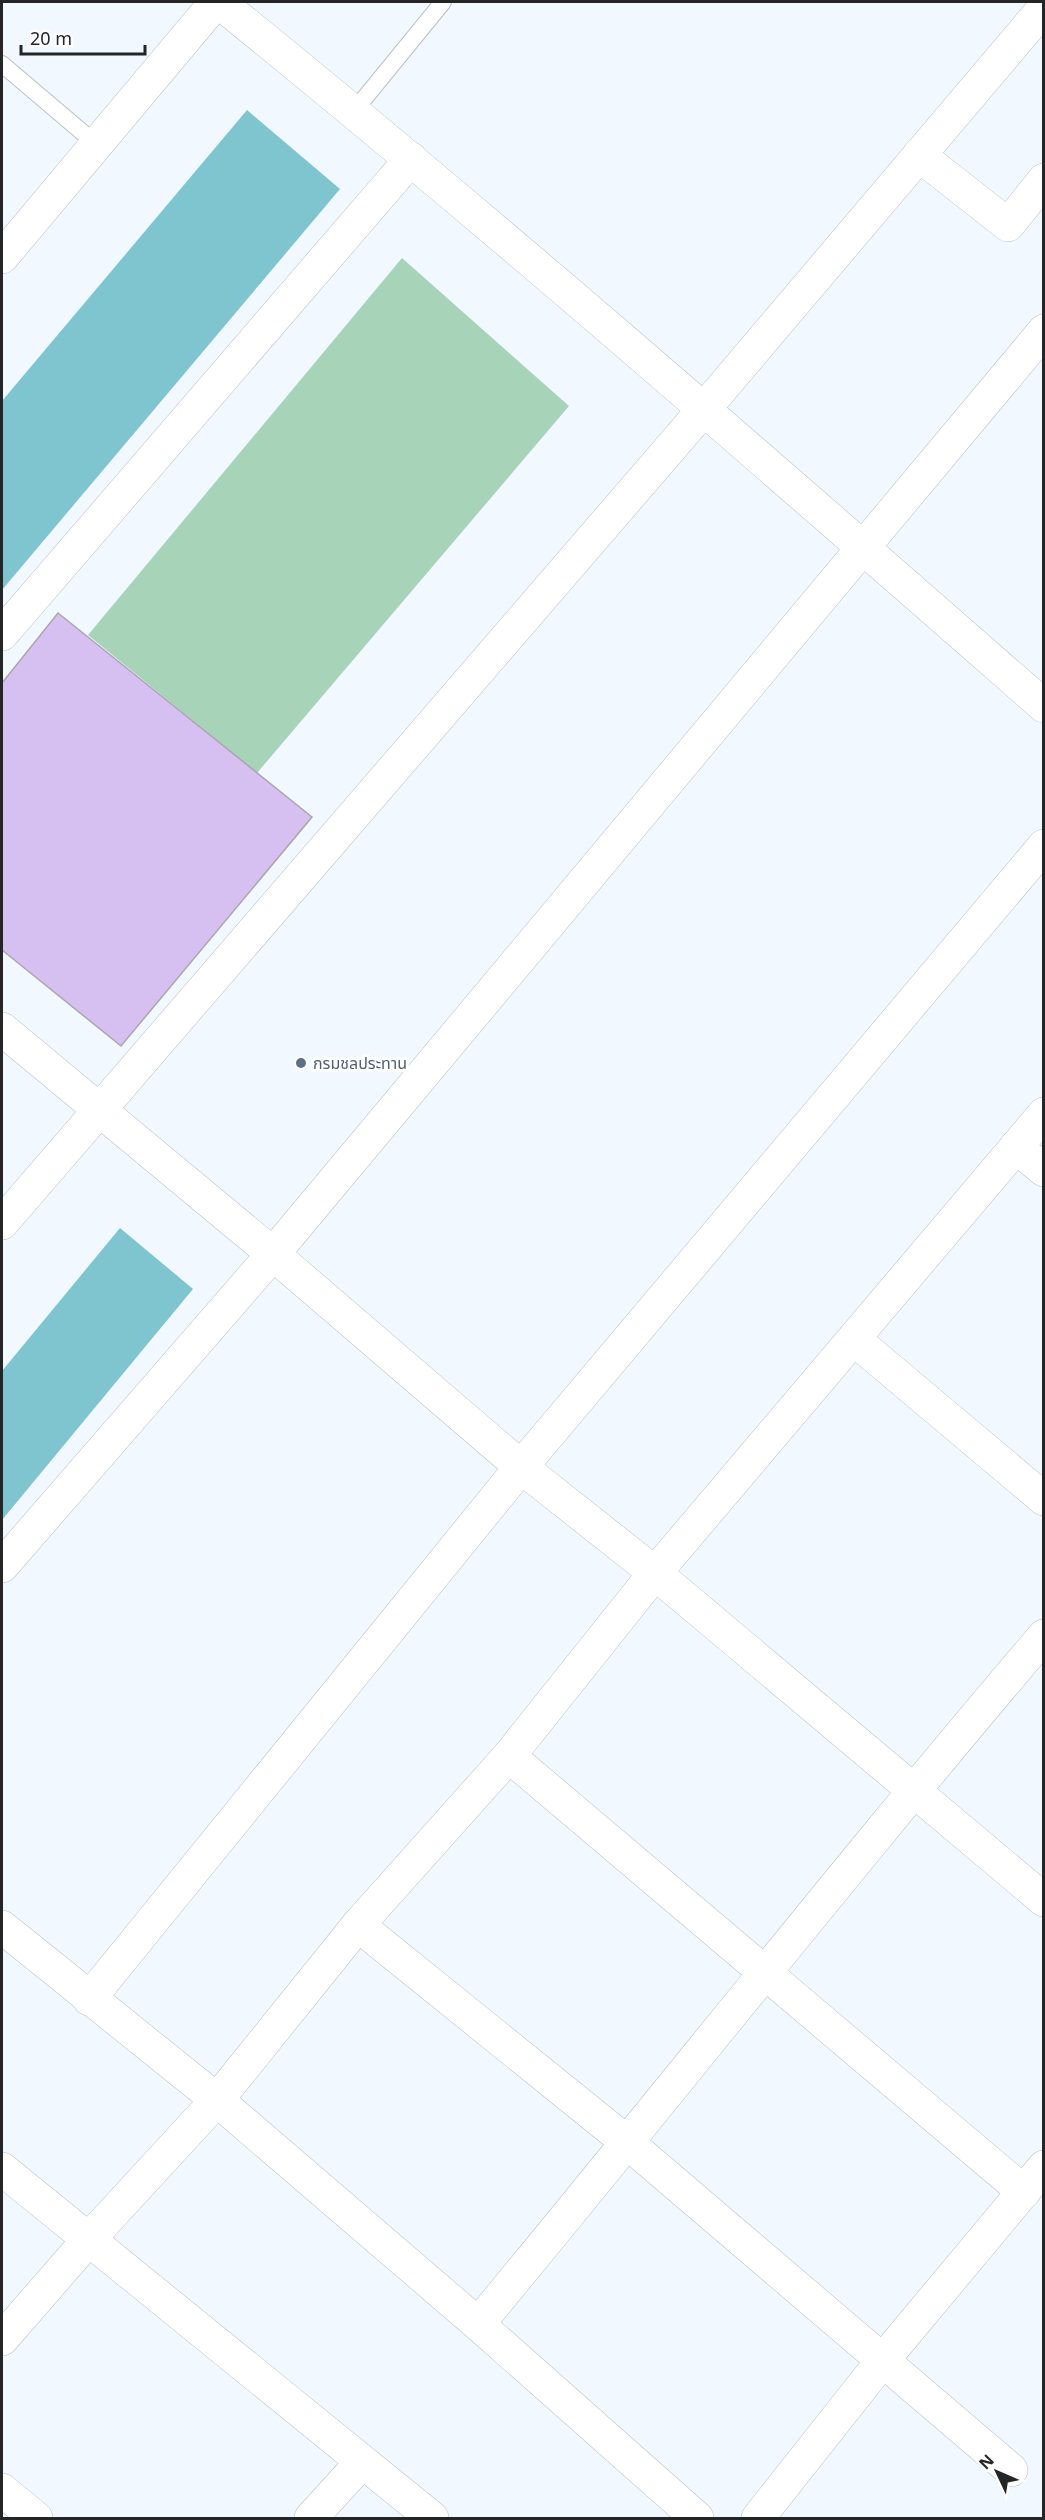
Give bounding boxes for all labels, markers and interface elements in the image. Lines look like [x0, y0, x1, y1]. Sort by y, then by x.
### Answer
scale bar [21, 18, 146, 56]
text: 20 m [30, 26, 72, 50]
place label: กรมชลประทาน [313, 1052, 407, 1074]
marker: กรมชลประทาน [294, 1056, 308, 1070]
north arrow [967, 2442, 1027, 2502]
text: N [974, 2449, 999, 2474]

